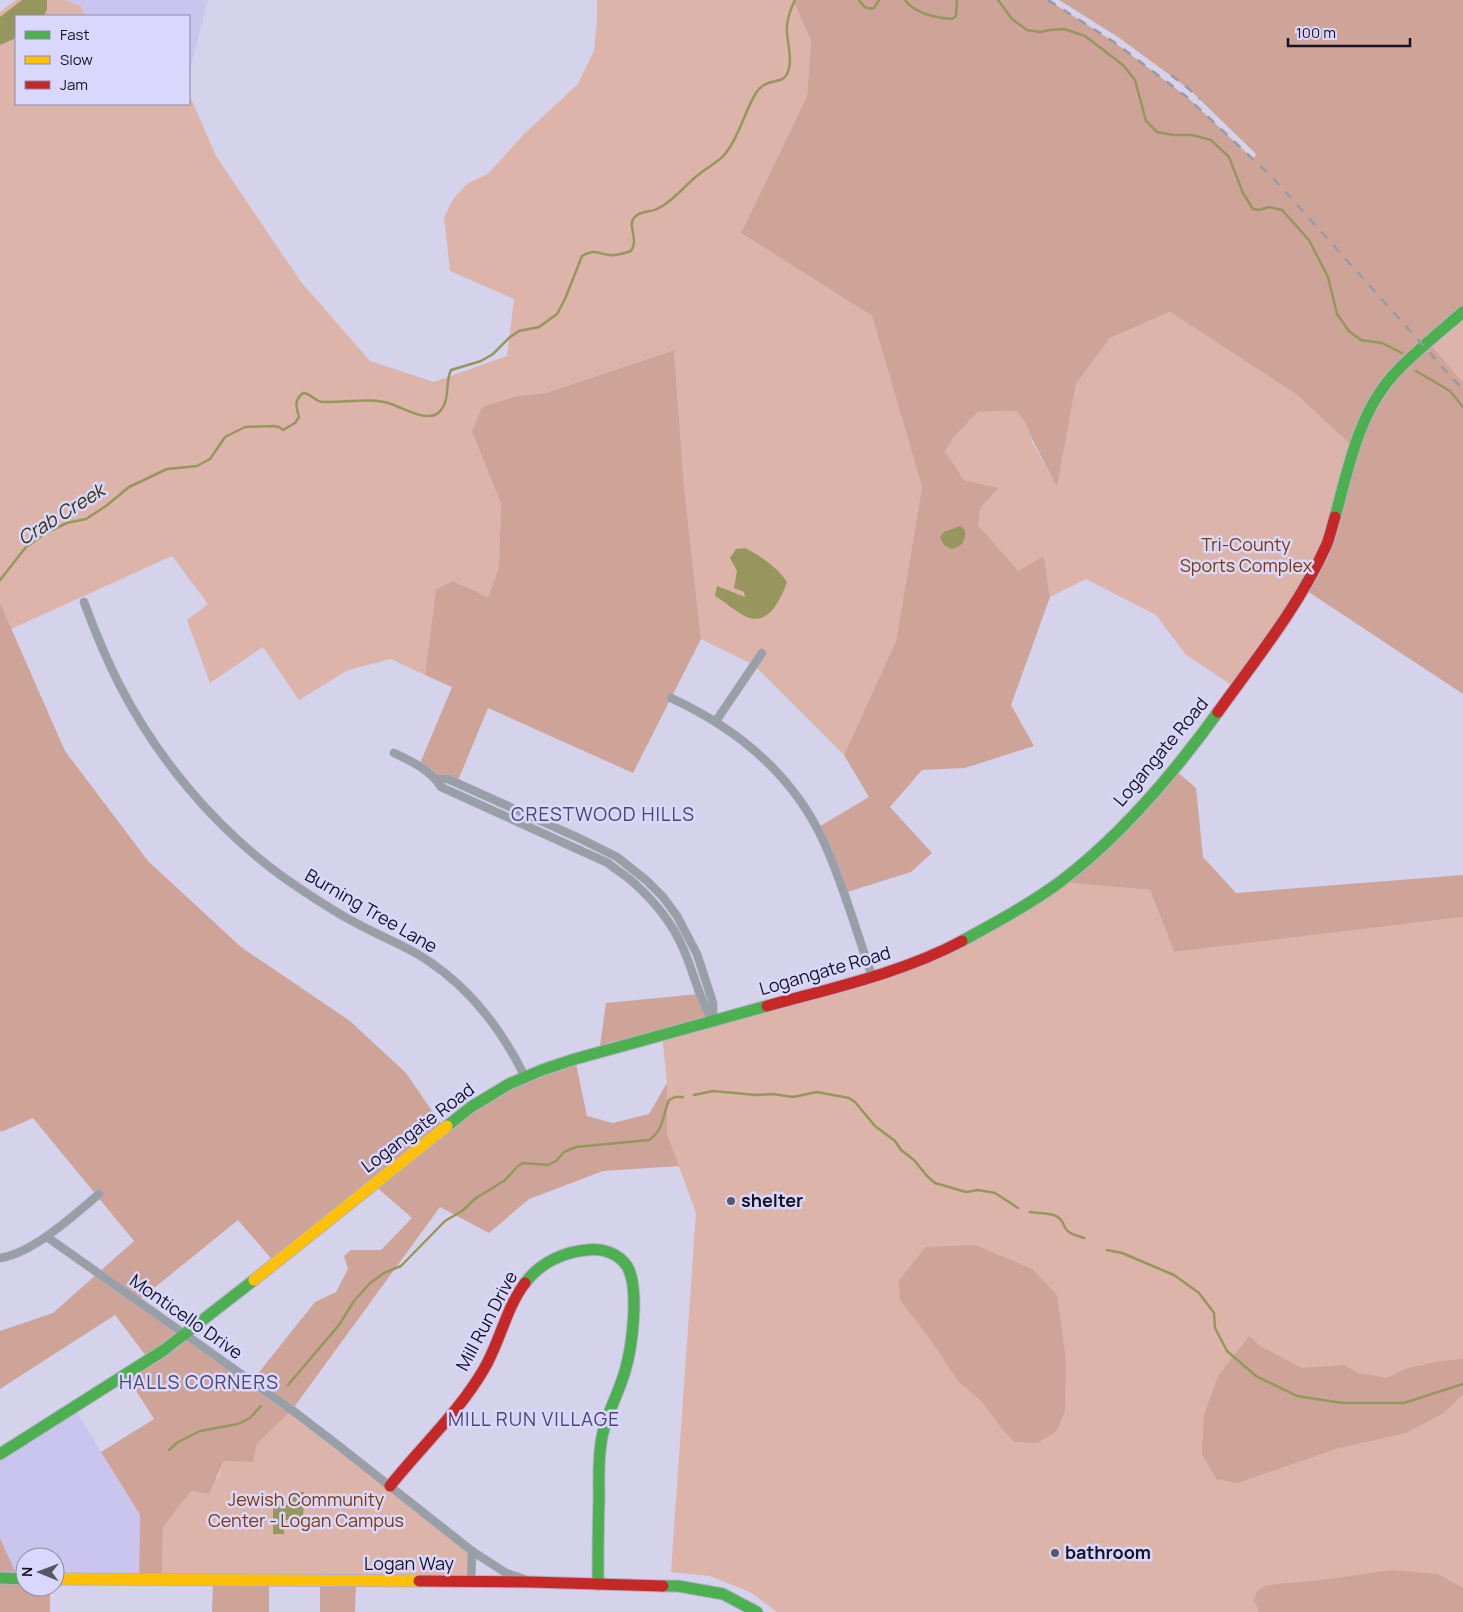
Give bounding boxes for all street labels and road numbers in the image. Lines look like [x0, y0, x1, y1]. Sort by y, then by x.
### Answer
street label: Logangate Road [1107, 692, 1213, 811]
street label: Burning Tree Lane [301, 862, 442, 958]
street label: Logangate Road [756, 940, 893, 1000]
street label: Logangate Road [356, 1077, 479, 1178]
street label: Mill Run Drive [450, 1266, 522, 1375]
street label: Monticello Drive [125, 1268, 248, 1364]
street label: Logan Way [364, 1551, 454, 1575]

